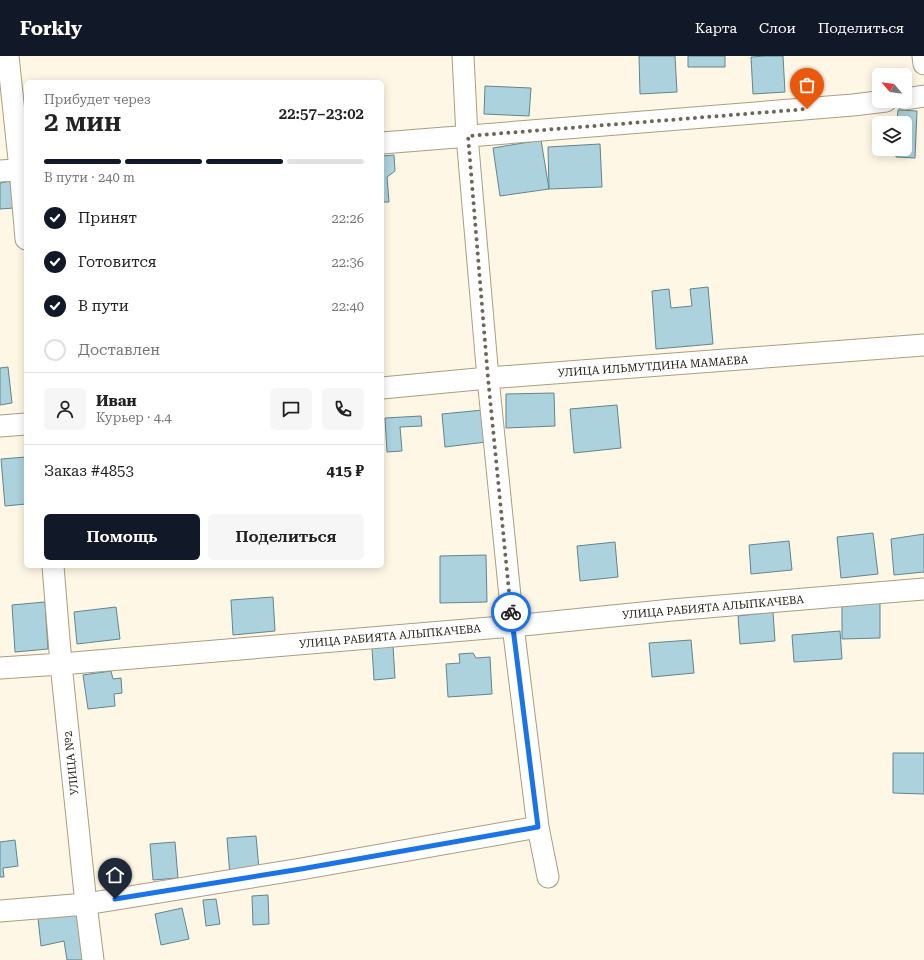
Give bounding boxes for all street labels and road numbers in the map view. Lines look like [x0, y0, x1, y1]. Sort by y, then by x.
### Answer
street label: УЛИЦА ИЛЬМУТДИНА МАМАЕВА [557, 353, 749, 380]
street label: УЛИЦА РАБИЯТА АЛЫПКАЧЕВА [622, 593, 805, 622]
street label: УЛИЦА РАБИЯТА АЛЫПКАЧЕВА [299, 622, 482, 651]
street label: УЛИЦА №2 [62, 730, 81, 796]

